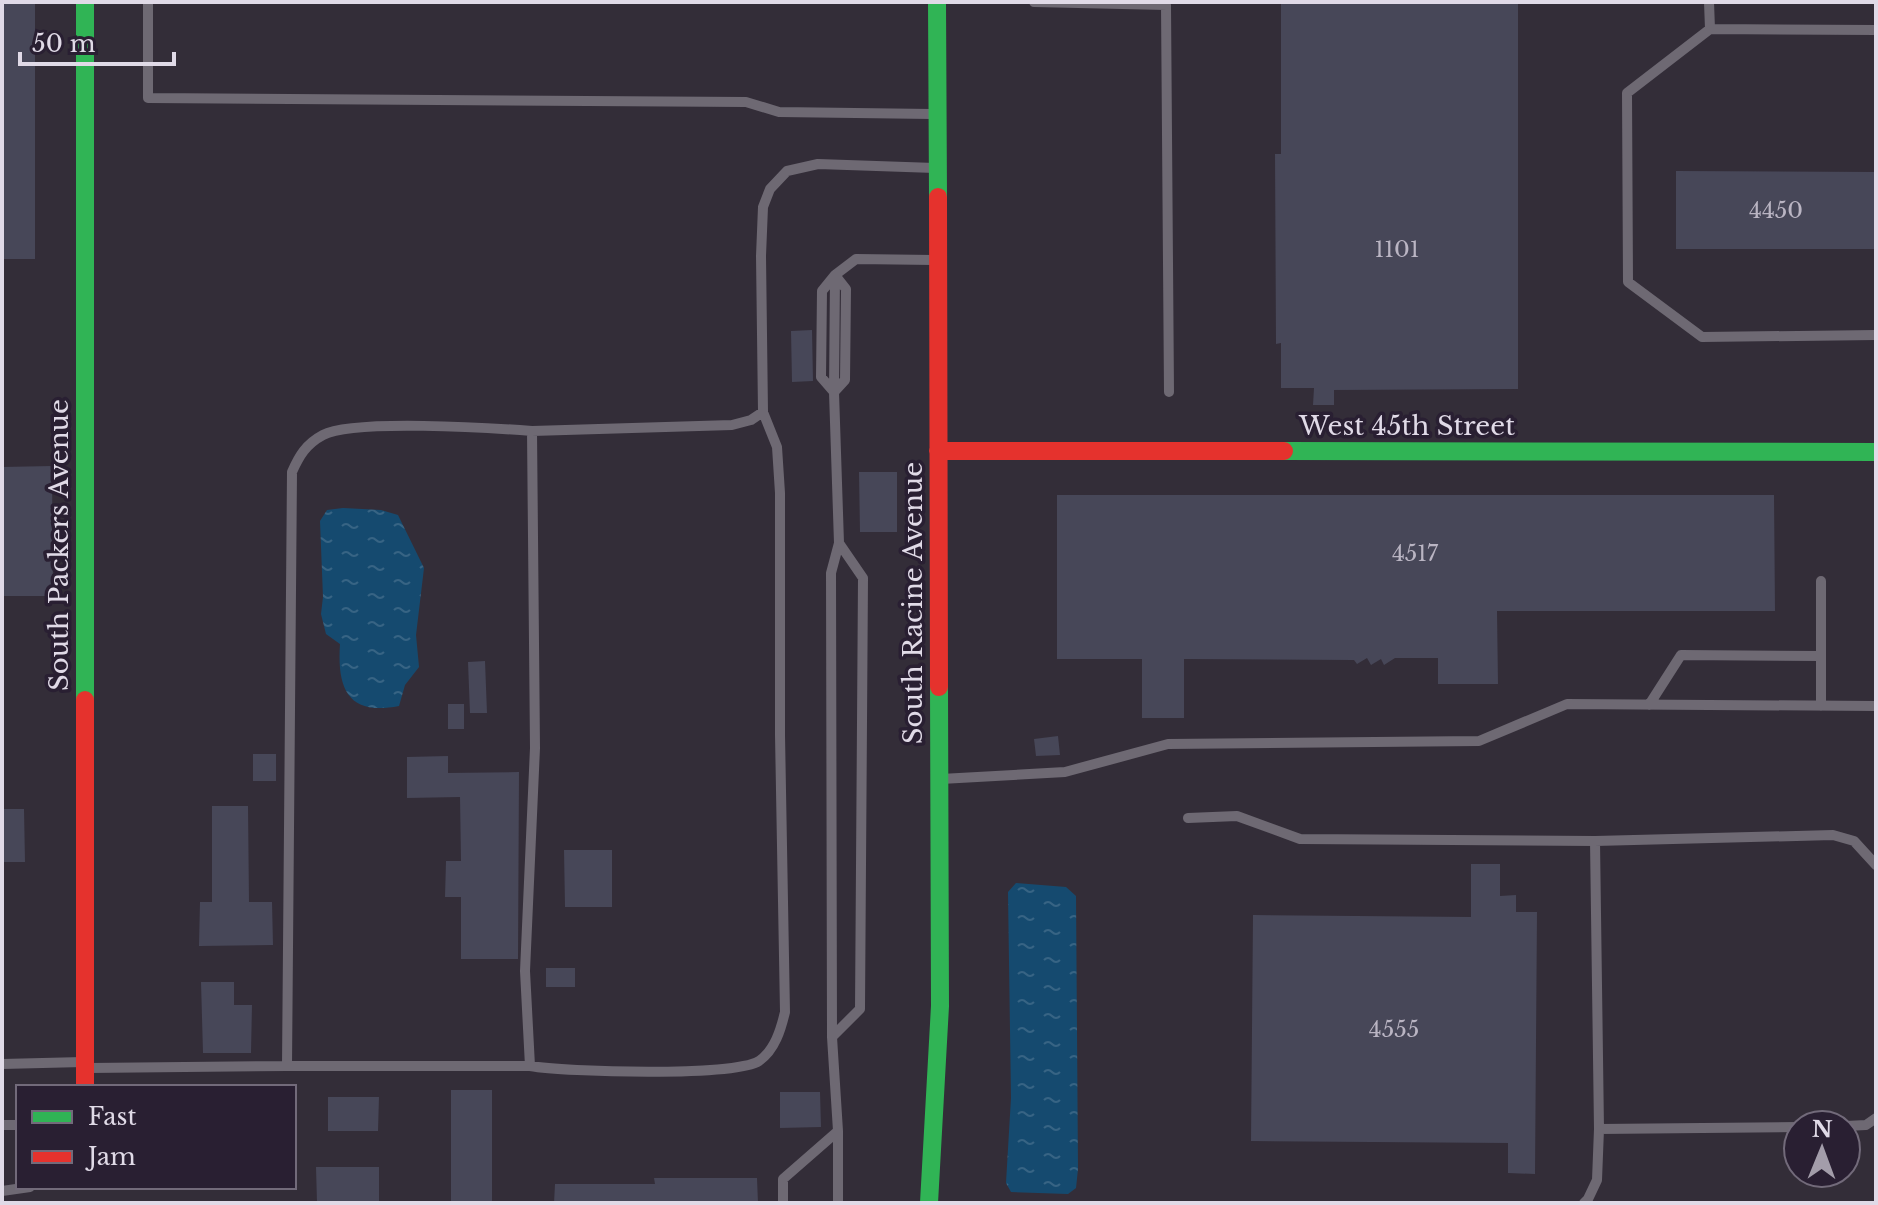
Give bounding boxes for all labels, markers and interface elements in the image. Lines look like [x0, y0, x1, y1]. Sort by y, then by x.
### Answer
scale bar [20, 16, 174, 66]
text: 50 m [32, 29, 96, 58]
house number: 4450 [1749, 197, 1803, 224]
house number: 1101 [1374, 236, 1420, 263]
street label: South Packers Avenue [43, 399, 75, 691]
street label: West 45th Street [1298, 410, 1515, 442]
street label: South Racine Avenue [897, 462, 929, 744]
house number: 4517 [1392, 540, 1439, 567]
house number: 4555 [1369, 1016, 1419, 1043]
legend [16, 1085, 296, 1189]
text: Fast [88, 1102, 136, 1131]
north arrow [1782, 1109, 1862, 1189]
text: N [1812, 1116, 1833, 1143]
text: Jam [85, 1142, 136, 1171]

